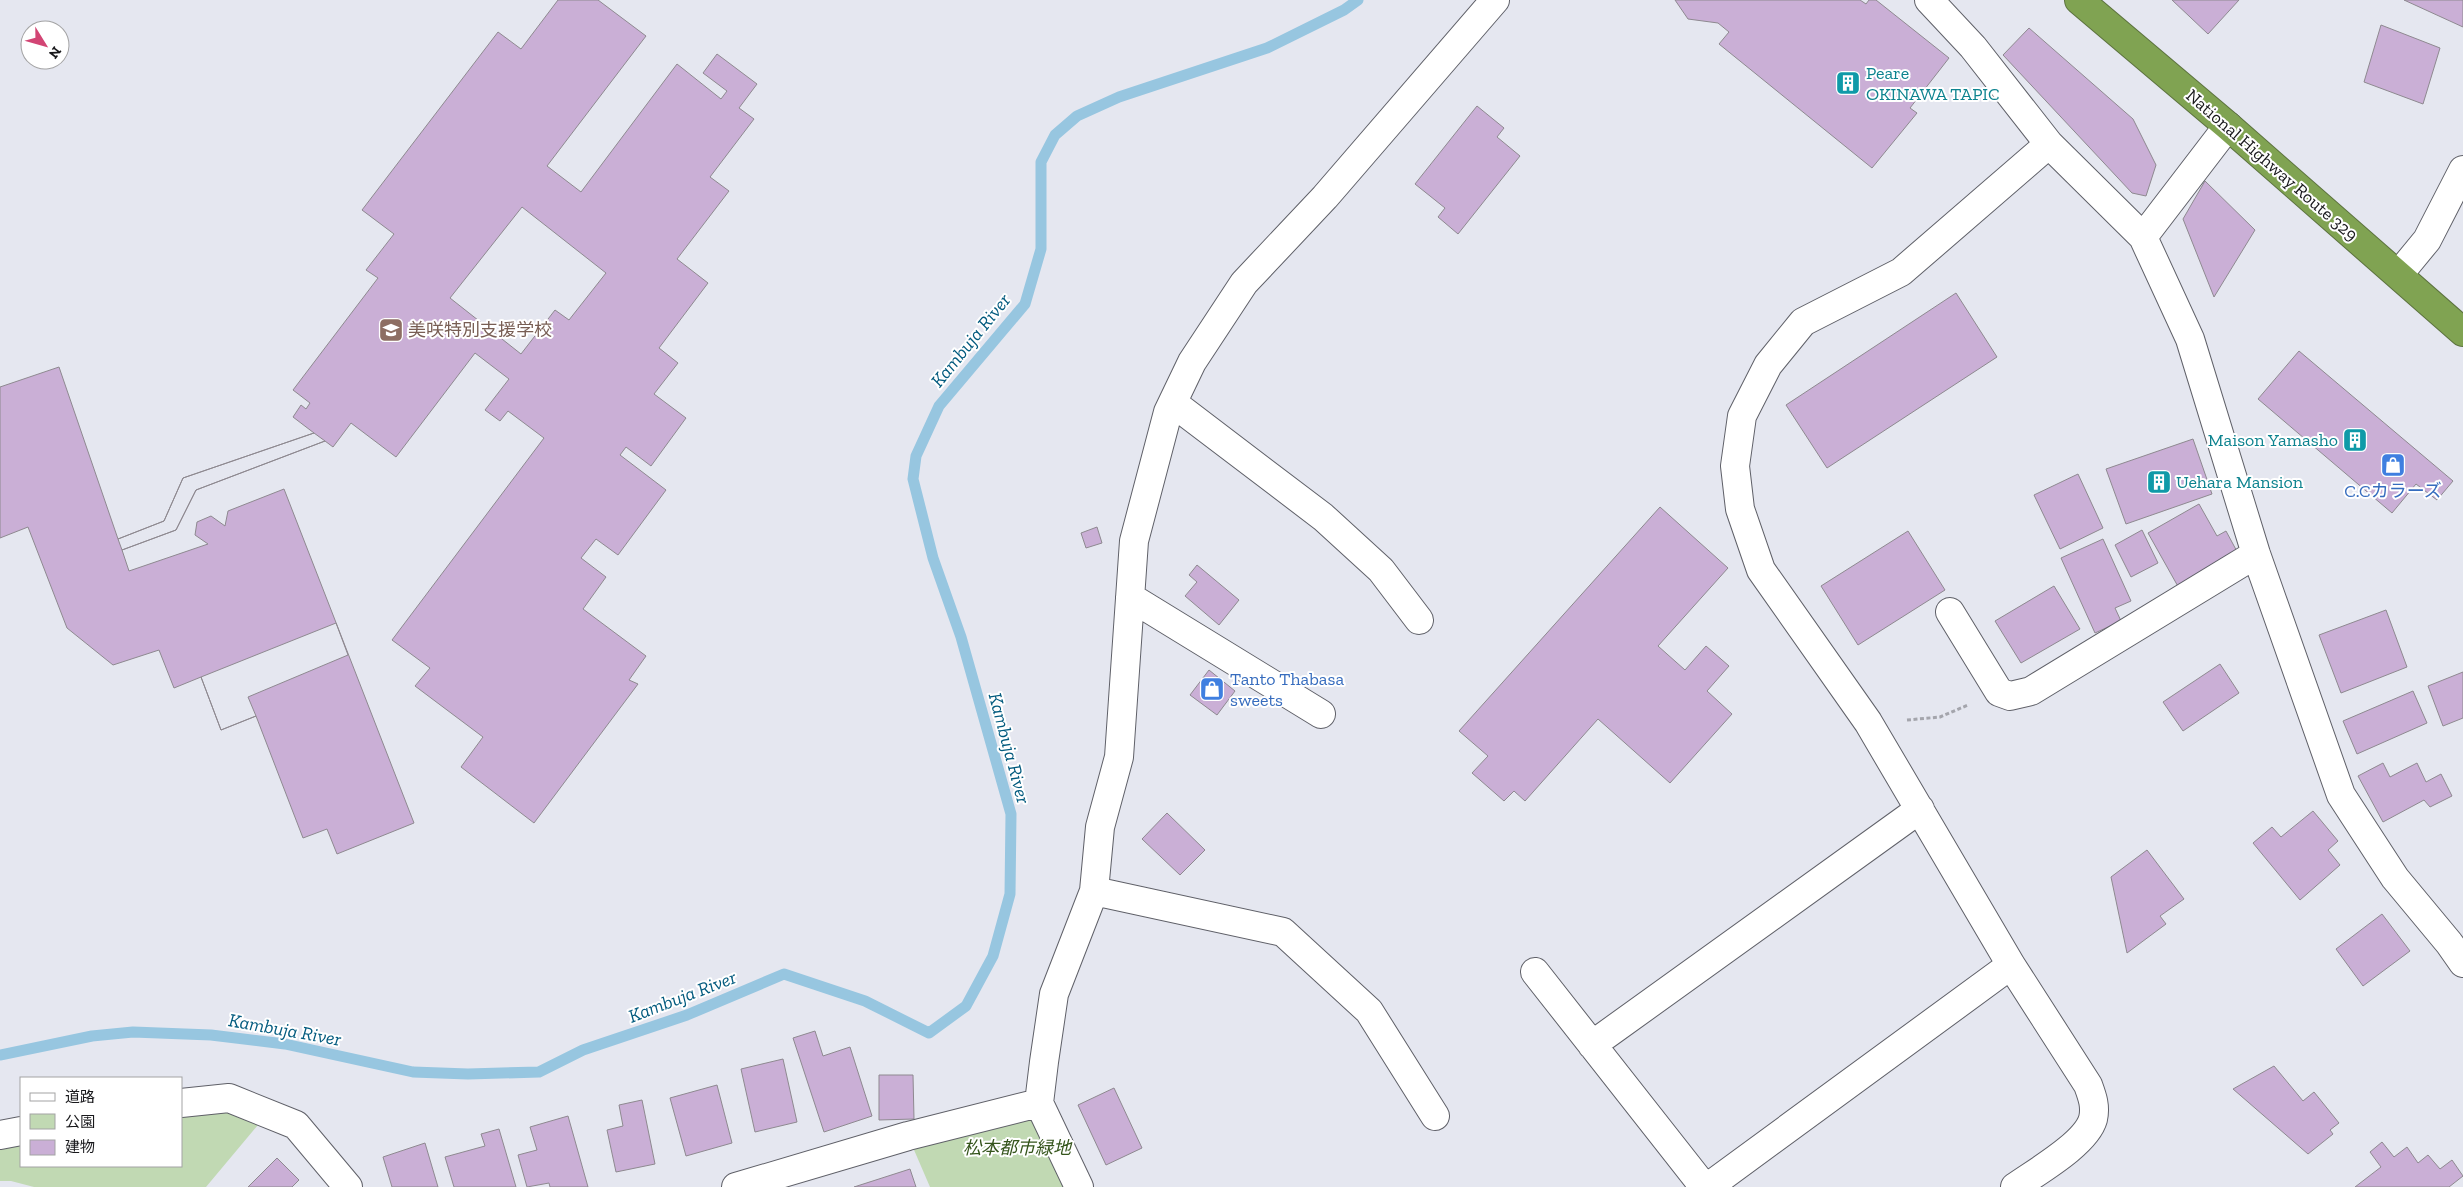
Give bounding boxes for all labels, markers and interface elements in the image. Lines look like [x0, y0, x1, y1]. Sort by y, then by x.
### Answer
north arrow [20, 20, 70, 70]
text: N [45, 43, 65, 62]
place label: Peare OKINAWA TAPIC [1866, 62, 2000, 105]
building icon: Peare OKINAWA TAPIC [1835, 70, 1861, 96]
street label: National Highway Route 329 [2182, 84, 2362, 246]
water label: Kambuja River [926, 288, 1015, 392]
school or university icon: 美咲特別支援学校 [378, 317, 404, 343]
place label: 美咲特別支援学校 [408, 319, 552, 341]
building icon: Maison Yamasho [2342, 427, 2368, 453]
place label: Maison Yamasho [2208, 429, 2338, 451]
shop icon: C.Cカラーズ [2380, 452, 2406, 478]
building icon: Uehara Mansion [2146, 469, 2172, 495]
place label: Uehara Mansion [2176, 471, 2304, 493]
place label: C.Cカラーズ [2344, 480, 2442, 502]
place label: Tanto Thabasa sweets [1230, 668, 1344, 711]
shop icon: Tanto Thabasa sweets [1199, 676, 1225, 702]
water label: Kambuja River [984, 690, 1035, 807]
water label: Kambuja River [625, 965, 740, 1028]
water label: Kambuja River [227, 1008, 343, 1051]
legend [20, 1077, 182, 1167]
text: 道路 [65, 1088, 95, 1106]
text: 公園 [65, 1113, 95, 1131]
park label: 松本都市緑地 [963, 1137, 1073, 1159]
text: 建物 [65, 1138, 95, 1156]

